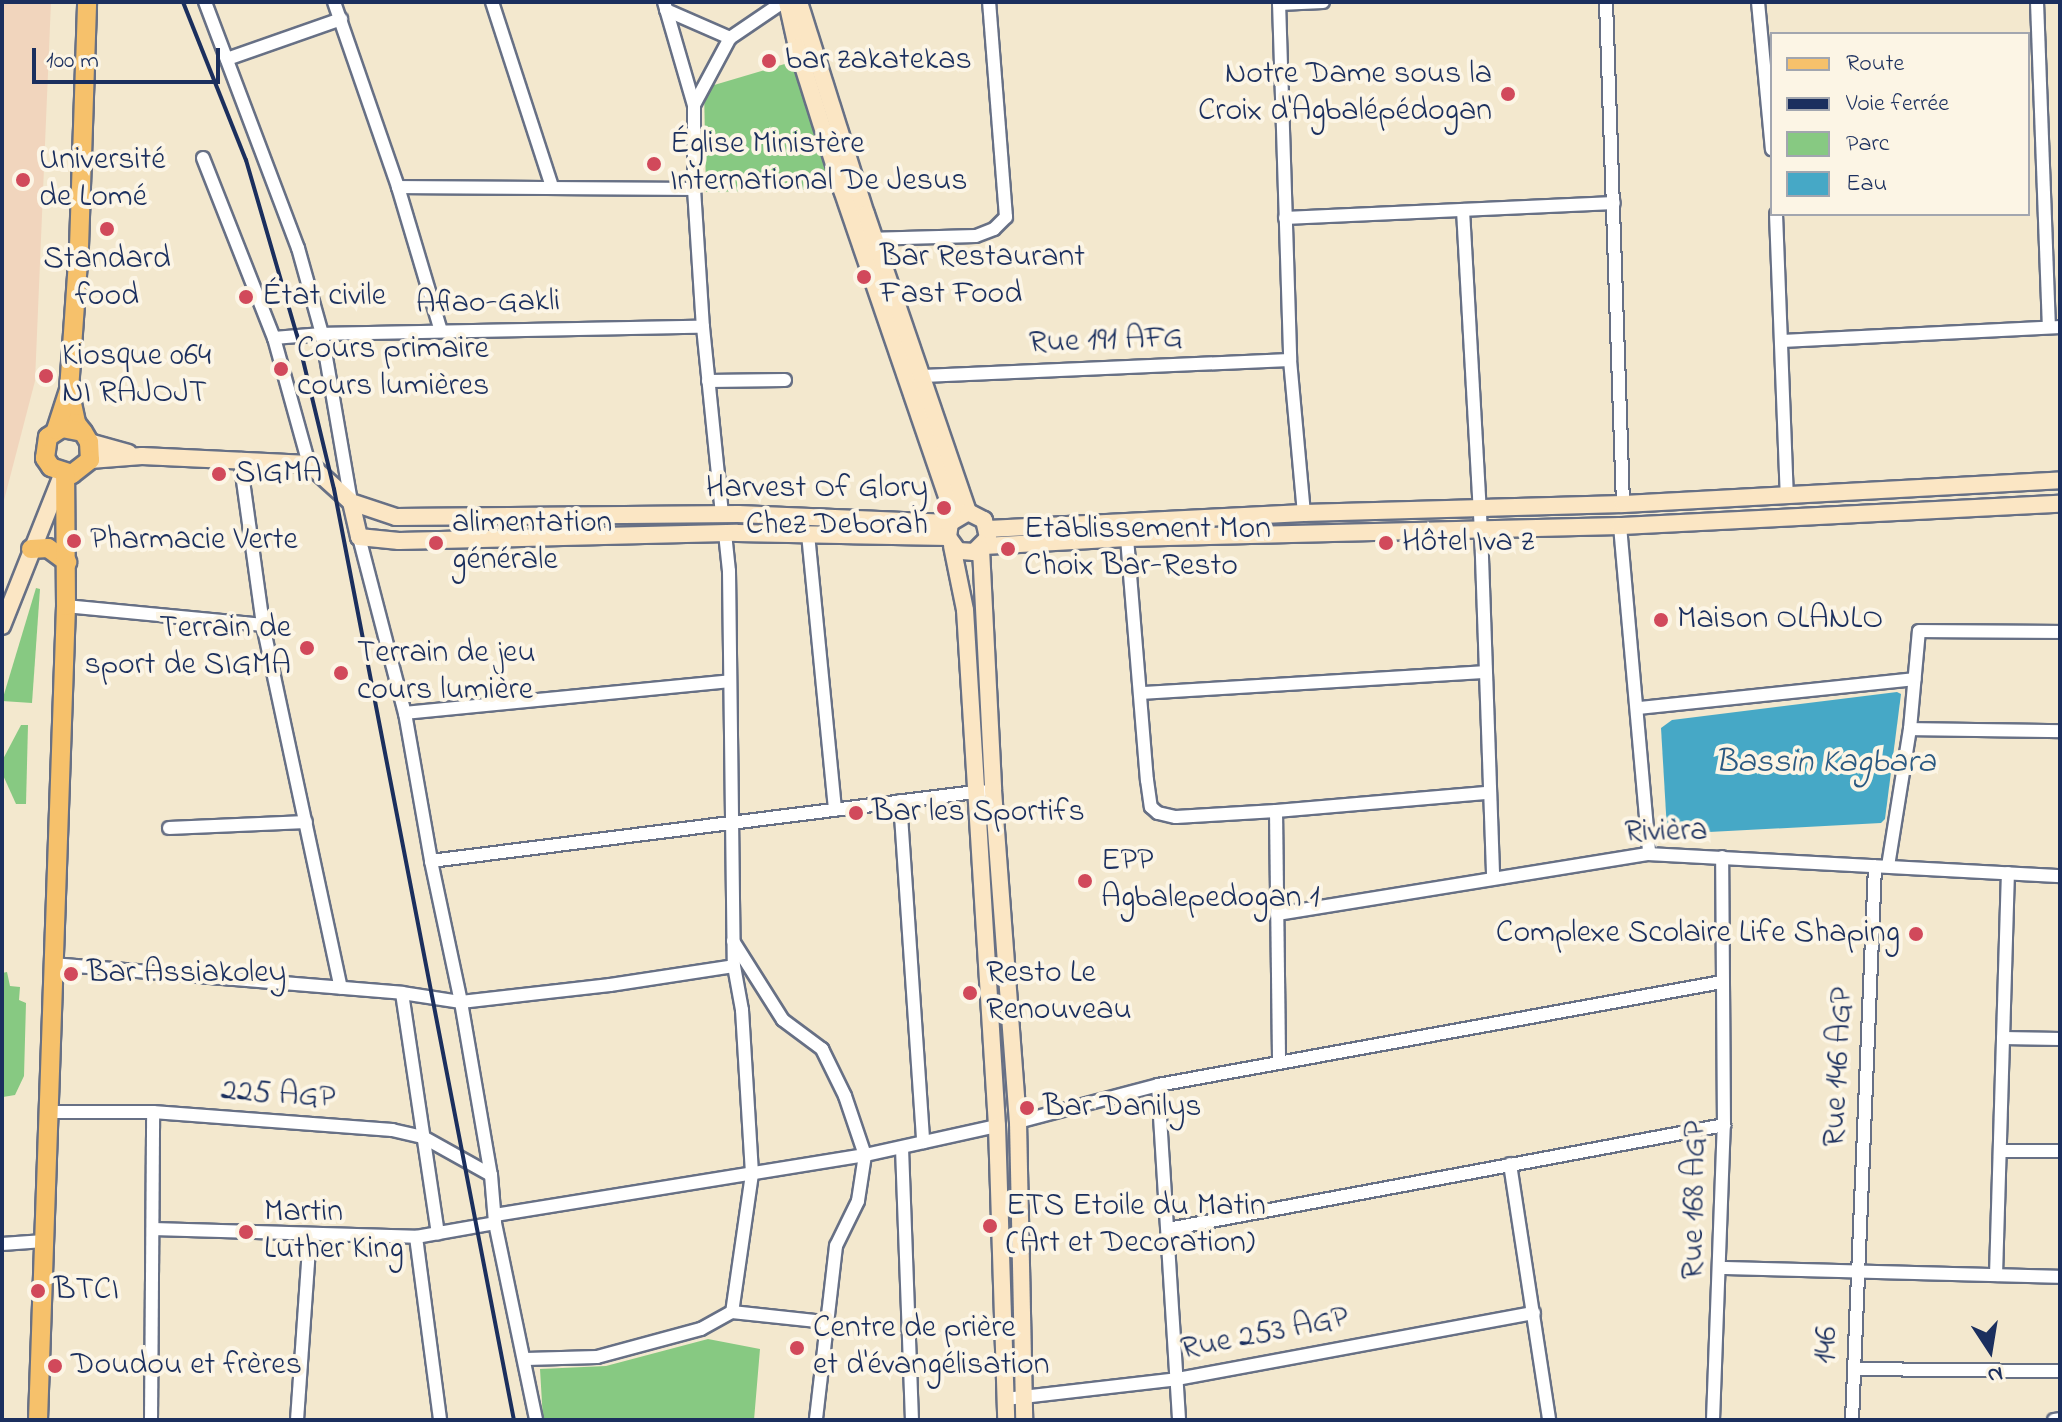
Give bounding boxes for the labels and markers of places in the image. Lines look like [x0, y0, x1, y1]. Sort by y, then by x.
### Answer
place label: bar zakatekas [785, 42, 972, 80]
marker: bar zakatekas [760, 52, 778, 70]
place label: Notre Dame sous la Croix d'Agbalépédogan [1198, 57, 1492, 132]
marker: Notre Dame sous la Croix d'Agbalépédogan [1499, 85, 1517, 103]
place label: Église Ministère International De Jesus [670, 127, 968, 202]
place label: Université de Lomé [39, 143, 165, 218]
marker: Église Ministère International De Jesus [645, 155, 663, 173]
marker: Université de Lomé [14, 171, 32, 189]
marker: Standard food [98, 220, 116, 238]
place label: Bar Restaurant Fast Food [880, 240, 1085, 315]
place label: Standard food [43, 242, 171, 317]
marker: Bar Restaurant Fast Food [855, 268, 873, 286]
place label: État civile [262, 278, 386, 316]
marker: État civile [237, 288, 255, 306]
place label: Cours primaire cours lumières [297, 332, 489, 407]
place label: Kiosque 064 NI RAJOJT [62, 339, 211, 414]
marker: Cours primaire cours lumières [272, 360, 290, 378]
marker: Kiosque 064 NI RAJOJT [37, 367, 55, 385]
place label: SIGMA [235, 455, 322, 493]
marker: SIGMA [210, 465, 228, 483]
place label: Harvest Of Glory Chez Deborah [706, 471, 928, 546]
marker: Harvest Of Glory Chez Deborah [935, 499, 953, 517]
place label: alimentation générale [452, 506, 612, 581]
place label: Etablissement Mon Choix Bar-Resto [1024, 512, 1271, 587]
place label: Pharmacie Verte [90, 522, 298, 560]
place label: Hôtel Iva z [1402, 524, 1534, 562]
marker: Pharmacie Verte [65, 532, 83, 550]
marker: alimentation générale [427, 534, 445, 552]
marker: Hôtel Iva z [1377, 534, 1395, 552]
marker: Etablissement Mon Choix Bar-Resto [999, 540, 1017, 558]
place label: Maison OLANLO [1677, 601, 1883, 639]
place label: Terrain de sport de SIGMA [84, 611, 291, 686]
marker: Maison OLANLO [1652, 611, 1670, 629]
place label: Terrain de jeu cours lumière [357, 636, 536, 711]
marker: Terrain de sport de SIGMA [298, 639, 316, 657]
marker: Terrain de jeu cours lumière [332, 664, 350, 682]
place label: Bar les Sportifs [872, 794, 1085, 832]
marker: Bar les Sportifs [847, 804, 865, 822]
place label: EPP Agbalepedogan 1 [1101, 844, 1320, 919]
marker: EPP Agbalepedogan 1 [1076, 872, 1094, 890]
place label: Complexe Scolaire Life Shaping [1496, 915, 1900, 953]
marker: Complexe Scolaire Life Shaping [1907, 925, 1925, 943]
place label: Bar Assiakoley [87, 955, 286, 993]
place label: Resto Le Renouveau [986, 956, 1132, 1031]
marker: Bar Assiakoley [62, 965, 80, 983]
marker: Resto Le Renouveau [961, 984, 979, 1002]
place label: Bar Danilys [1043, 1089, 1201, 1127]
marker: Bar Danilys [1018, 1099, 1036, 1117]
place label: ETS Etoile du Matin (Art et Decoration) [1006, 1189, 1266, 1264]
place label: Martin Luther King [264, 1195, 404, 1270]
marker: ETS Etoile du Matin (Art et Decoration) [981, 1217, 999, 1235]
marker: Martin Luther King [235, 1221, 257, 1243]
place label: BTCI [54, 1272, 119, 1310]
marker: BTCI [29, 1282, 47, 1300]
place label: Centre de prière et d'évangélisation [813, 1311, 1050, 1386]
marker: Centre de prière et d'évangélisation [788, 1339, 806, 1357]
place label: Doudou et frères [71, 1347, 302, 1385]
marker: Doudou et frères [46, 1357, 64, 1375]

